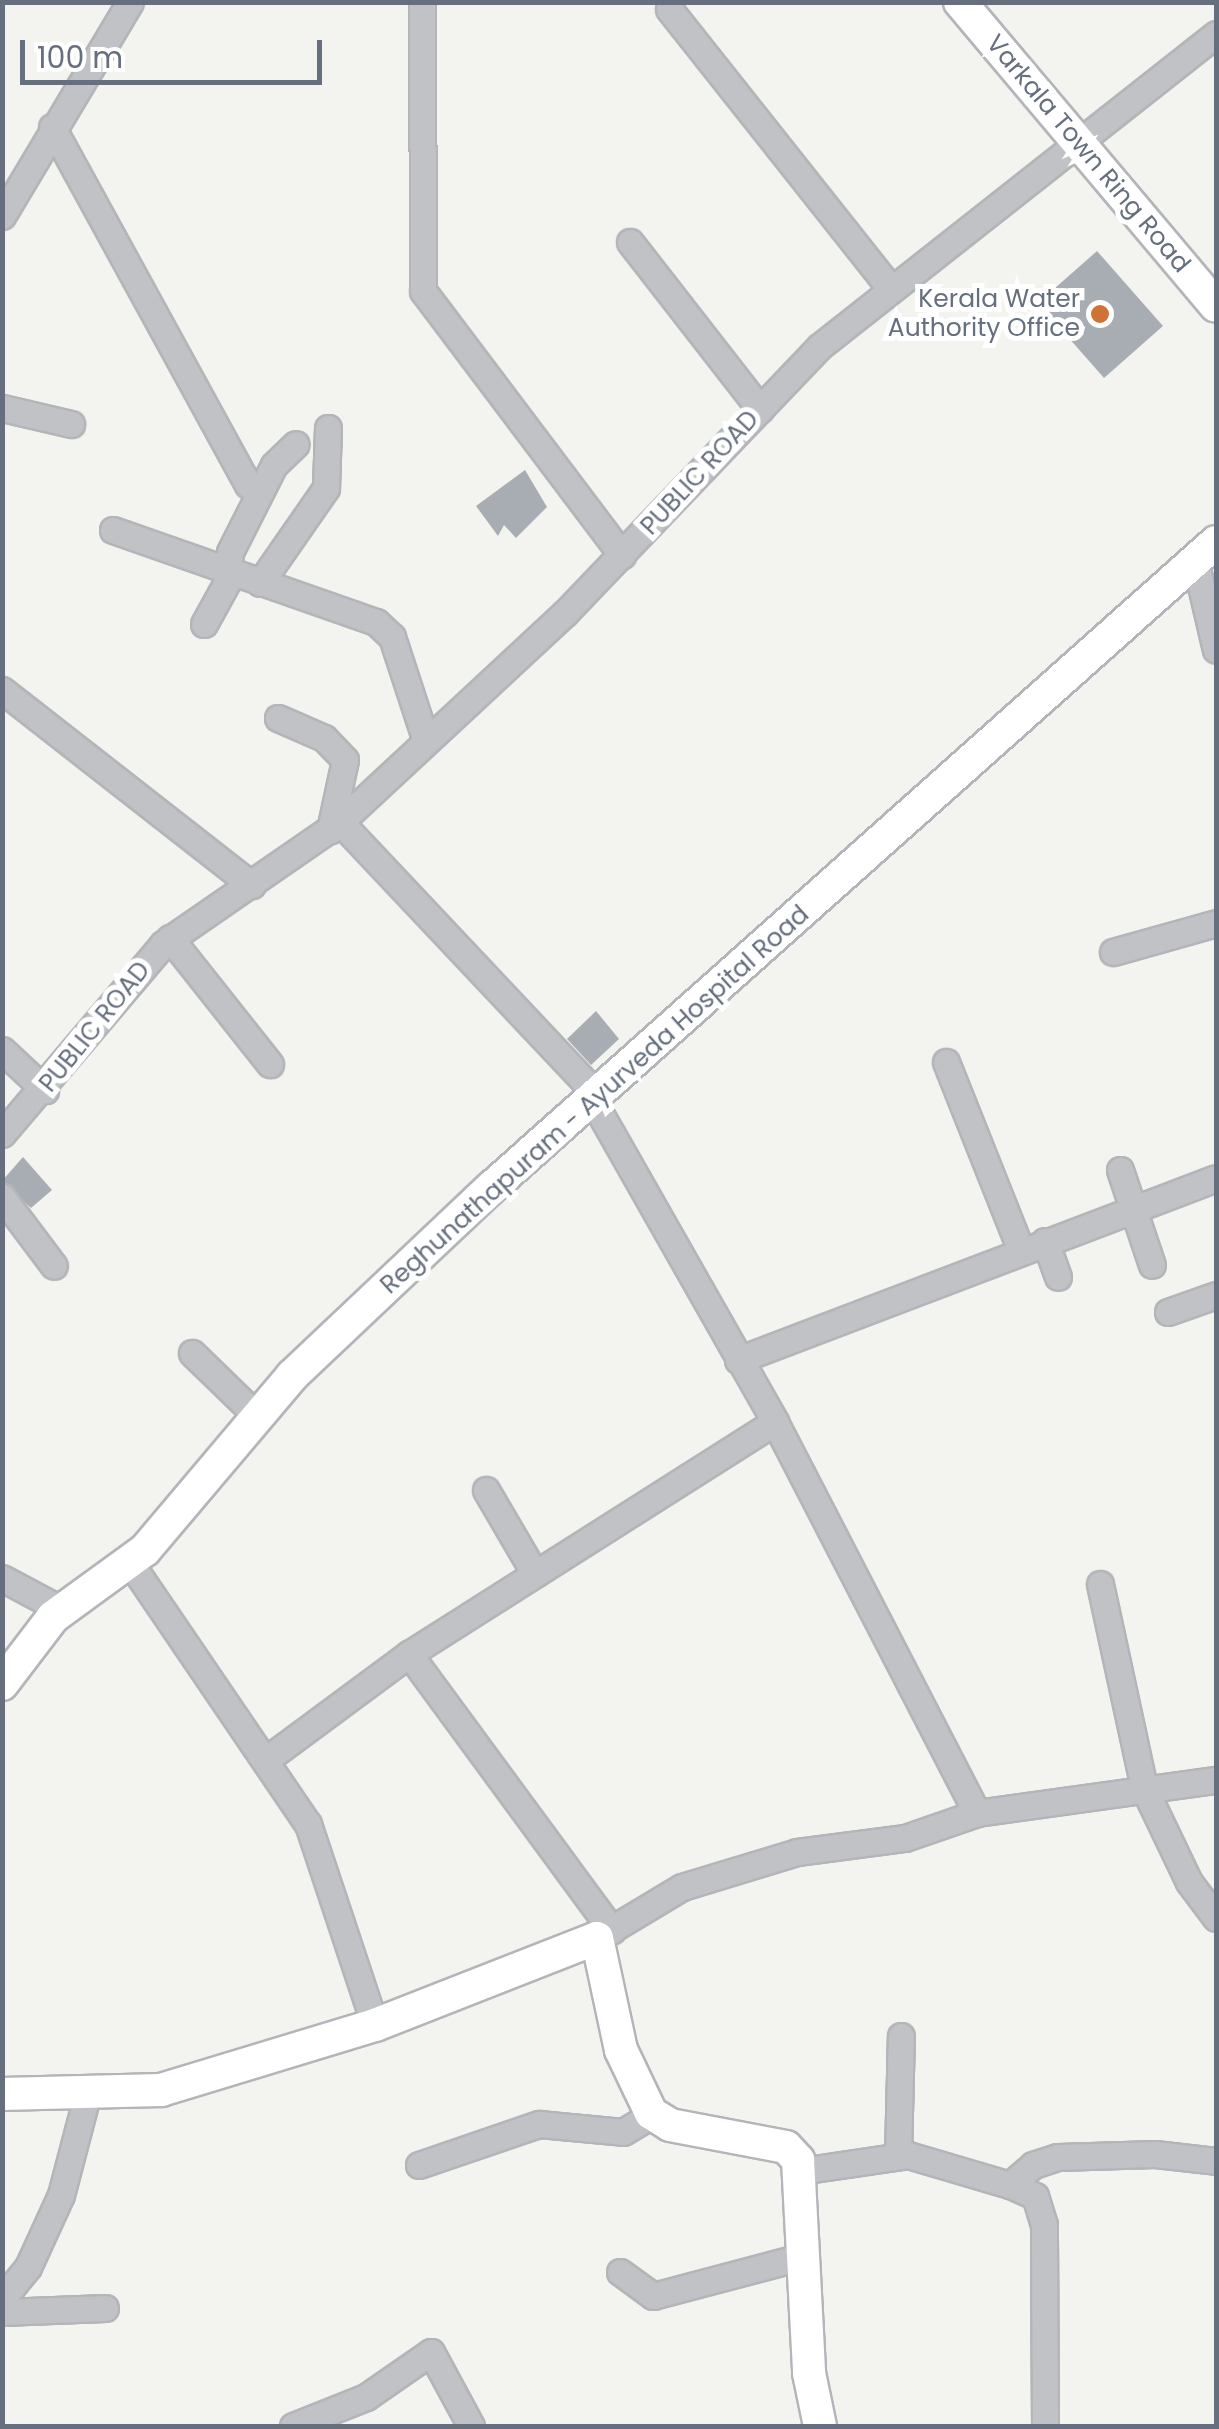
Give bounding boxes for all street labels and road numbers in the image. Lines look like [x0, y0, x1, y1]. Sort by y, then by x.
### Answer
street label: Varkala Town Ring Road [980, 29, 1196, 279]
street label: PUBLIC ROAD [635, 405, 765, 541]
street label: Reghunathapuram - Ayurveda Hospital Road [375, 899, 815, 1301]
street label: PUBLIC ROAD [33, 956, 157, 1098]

